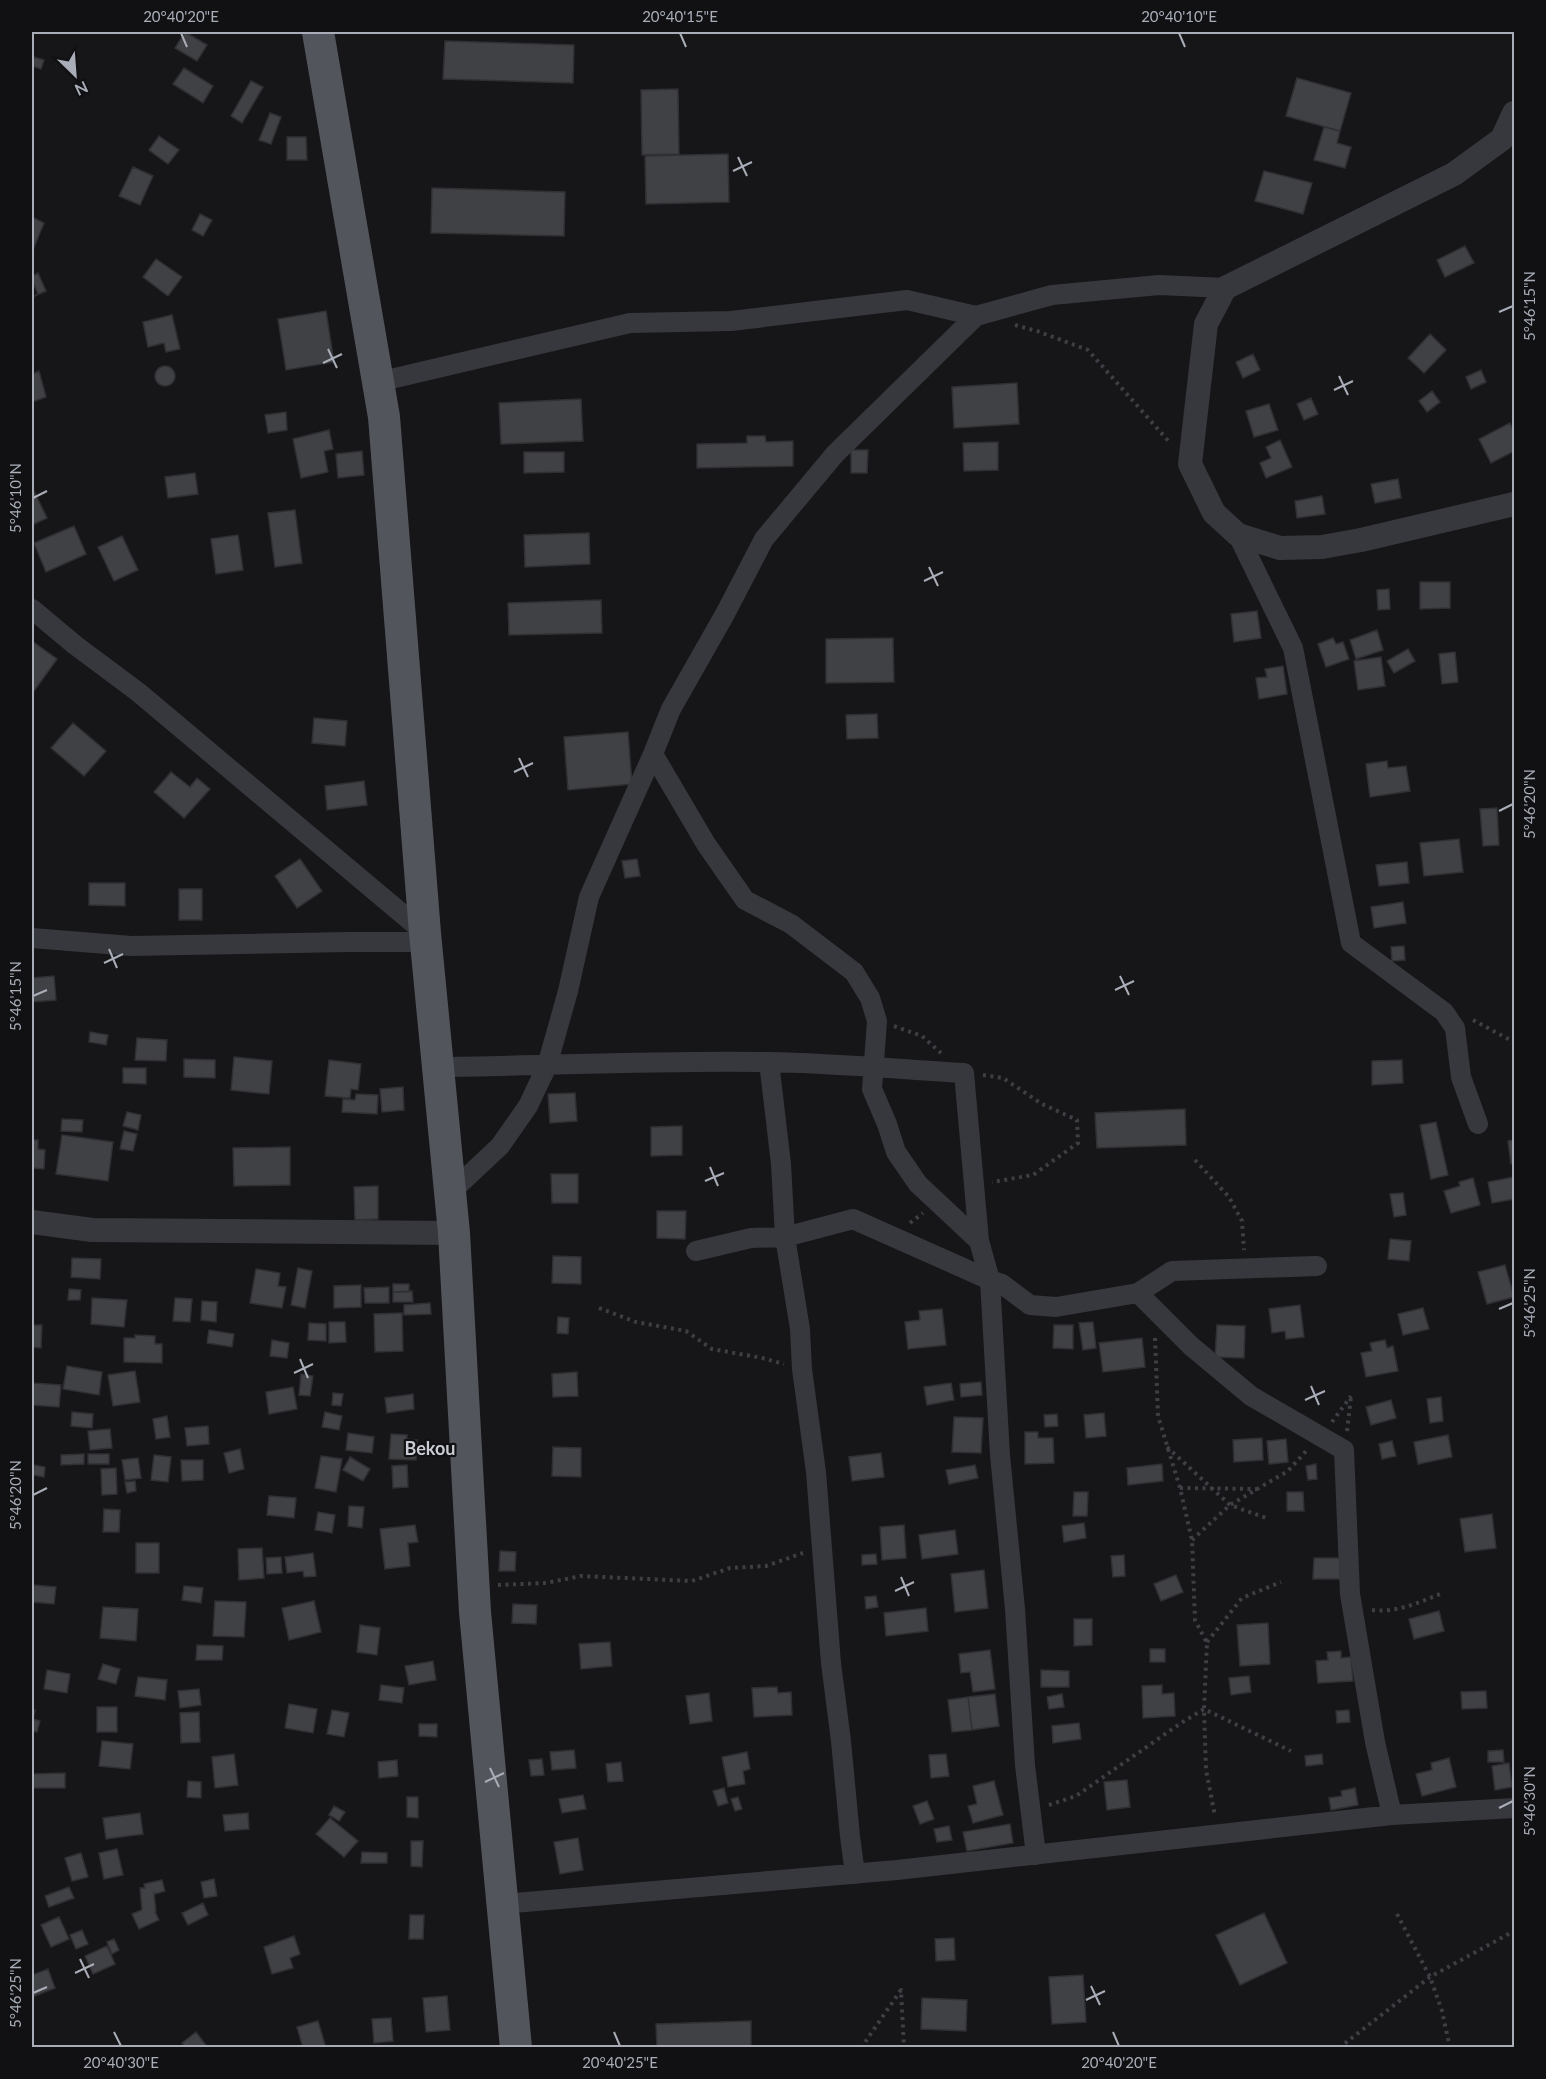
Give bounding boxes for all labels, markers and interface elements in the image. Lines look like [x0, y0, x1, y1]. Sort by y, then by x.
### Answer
text: 20°40'20"E [143, 7, 219, 25]
text: 20°40'15"E [642, 7, 718, 25]
text: 20°40'10"E [1141, 7, 1217, 25]
north arrow [45, 45, 105, 105]
text: N [72, 78, 91, 100]
text: 5°46'15"N [1520, 271, 1538, 341]
text: 5°46'10"N [6, 463, 24, 533]
text: 5°46'20"N [1520, 769, 1538, 839]
text: 5°46'15"N [6, 961, 24, 1031]
text: 5°46'25"N [1520, 1268, 1538, 1338]
district label: Bekou [405, 1437, 456, 1459]
text: 5°46'20"N [6, 1460, 24, 1530]
text: 5°46'30"N [1520, 1766, 1538, 1836]
text: 5°46'25"N [6, 1958, 24, 2028]
text: 20°40'30"E [83, 2053, 159, 2071]
text: 20°40'25"E [582, 2053, 658, 2071]
text: 20°40'20"E [1081, 2053, 1157, 2071]

